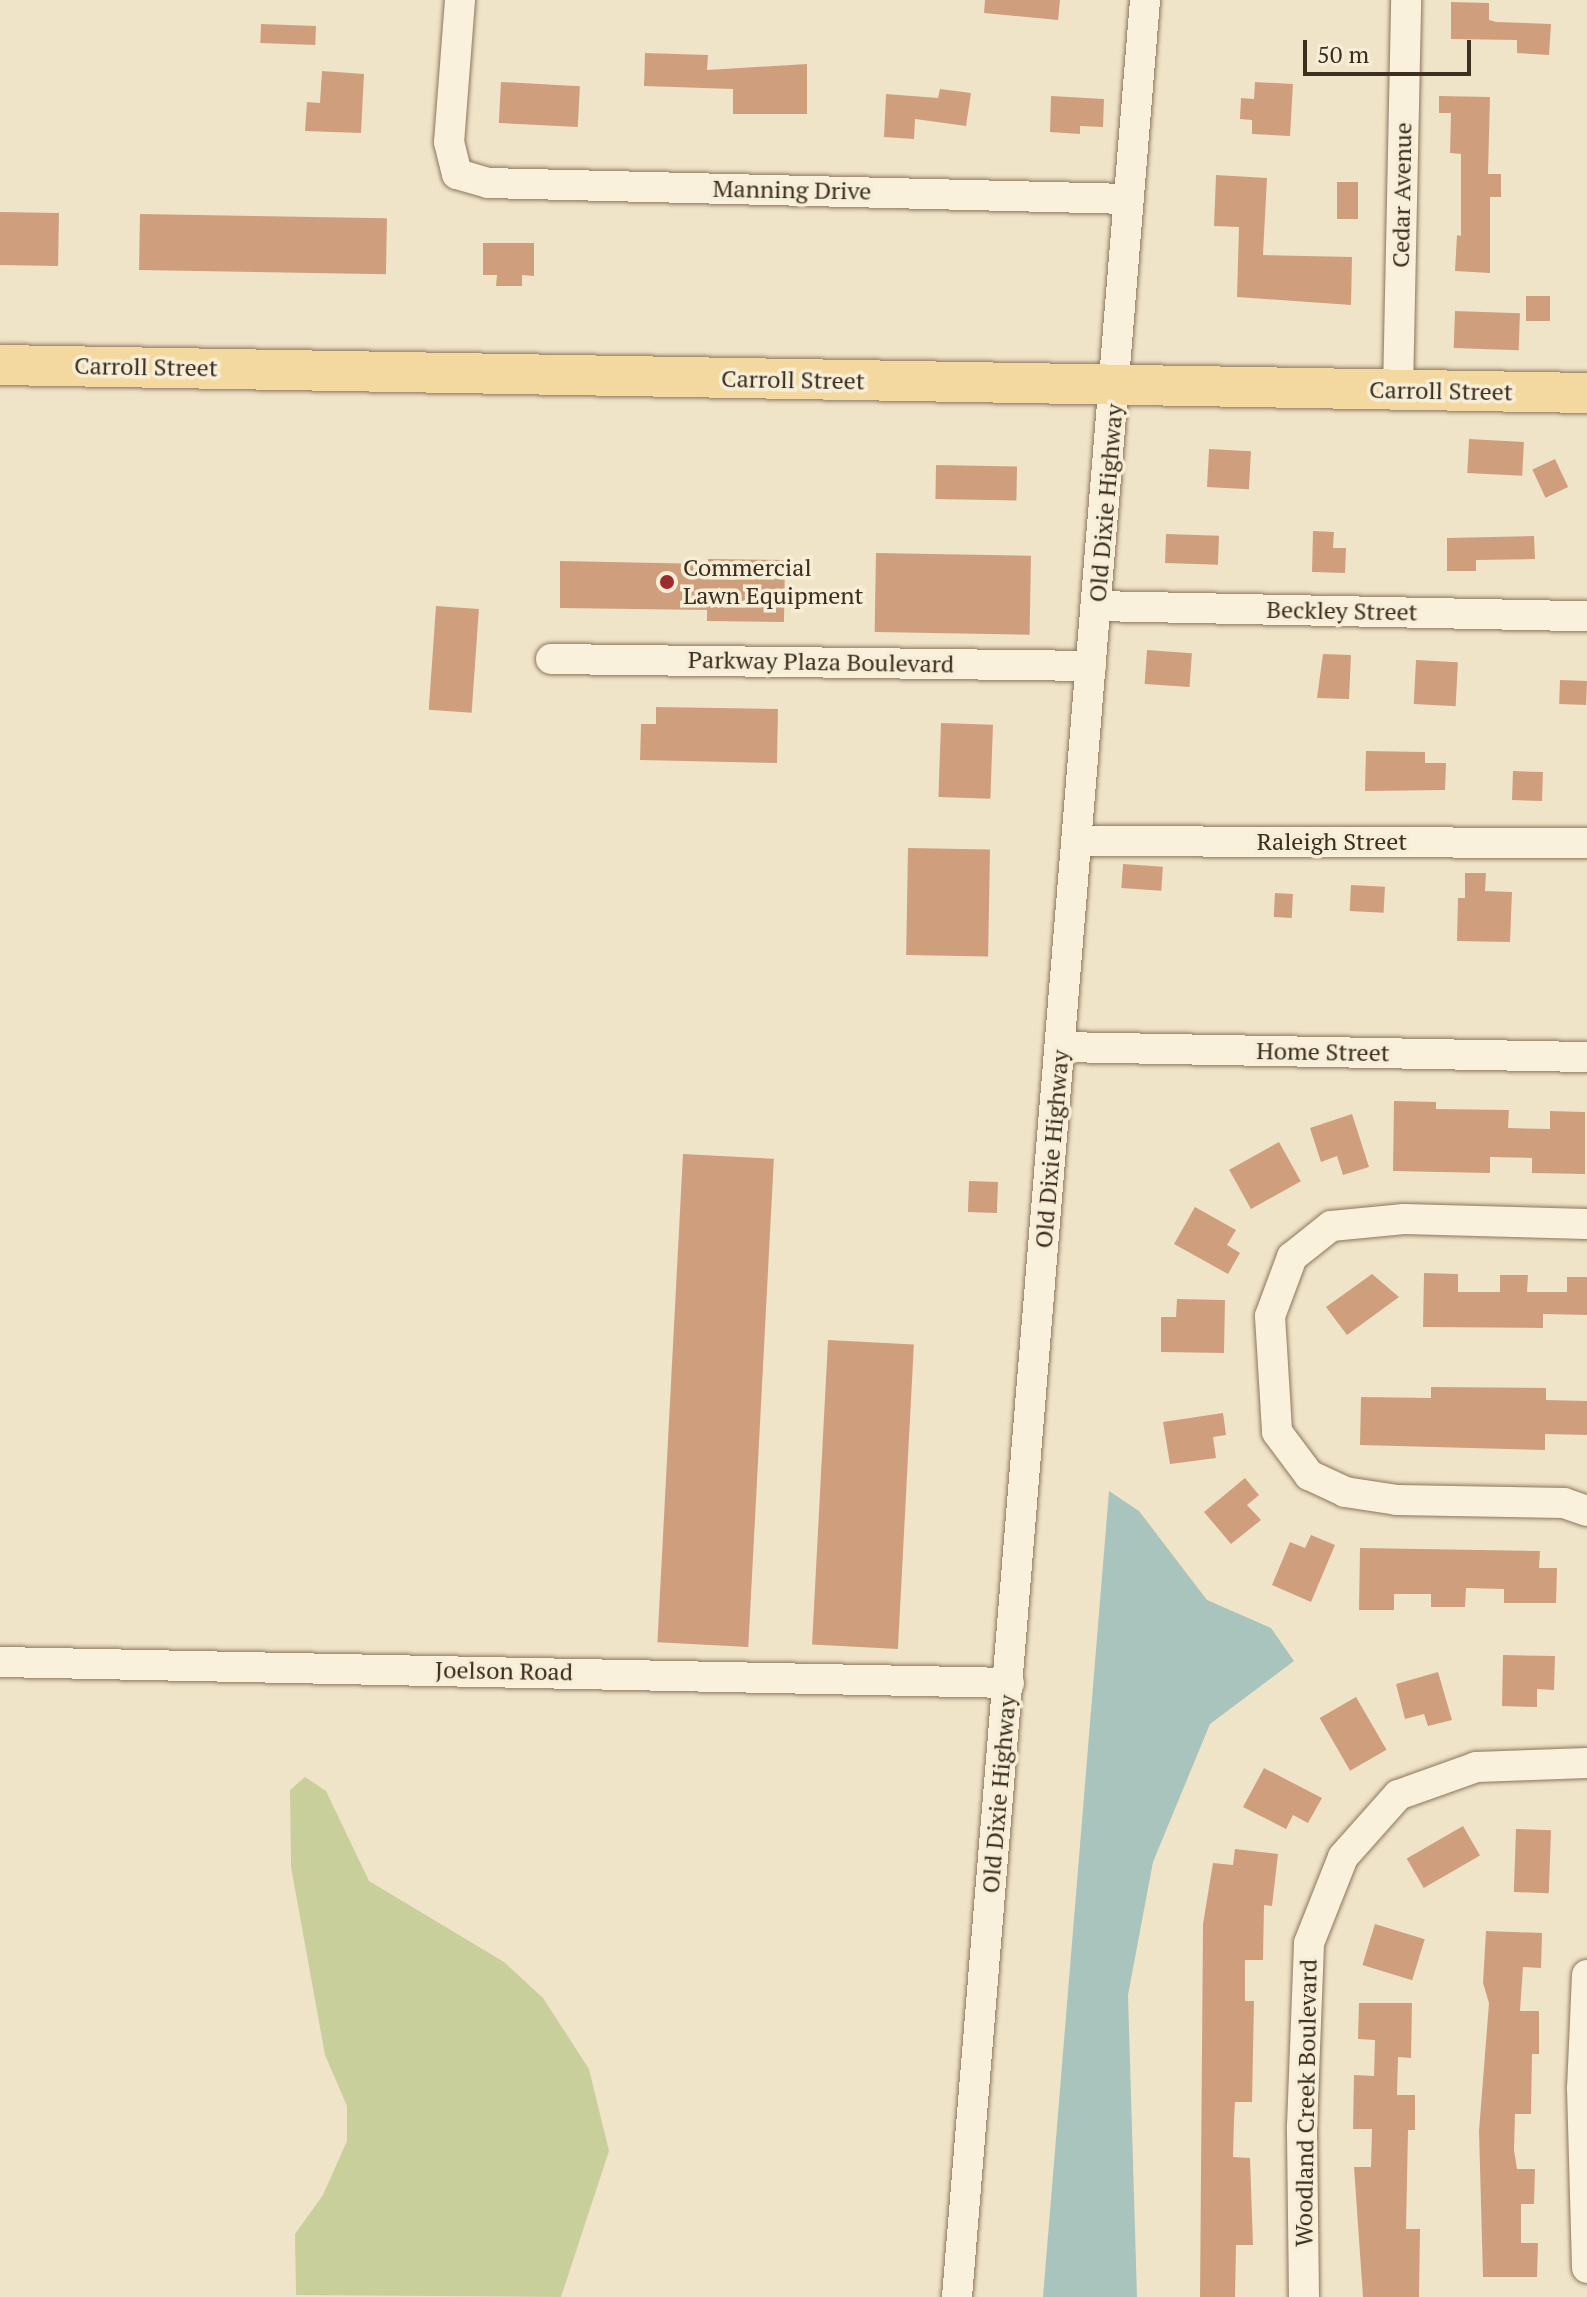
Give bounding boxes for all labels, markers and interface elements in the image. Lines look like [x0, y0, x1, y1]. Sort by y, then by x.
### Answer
scale bar [1307, 24, 1475, 74]
text: 50 m [1317, 38, 1369, 70]
street label: Cedar Avenue [1386, 122, 1418, 268]
street label: Manning Drive [712, 174, 872, 206]
street label: Carroll Street [74, 351, 218, 383]
street label: Carroll Street [721, 364, 865, 396]
street label: Carroll Street [1369, 375, 1513, 407]
street label: Old Dixie Highway [1083, 403, 1129, 603]
place label: Commercial Lawn Equipment [683, 554, 864, 610]
marker: Commercial Lawn Equipment [658, 573, 676, 591]
street label: Beckley Street [1266, 595, 1418, 627]
street label: Parkway Plaza Boulevard [688, 645, 954, 679]
street label: Raleigh Street [1257, 828, 1407, 856]
street label: Home Street [1256, 1036, 1390, 1068]
street label: Old Dixie Highway [1029, 1049, 1075, 1249]
street label: Joelson Road [435, 1655, 573, 1687]
street label: Old Dixie Highway [976, 1694, 1022, 1894]
street label: Woodland Creek Boulevard [1289, 1959, 1323, 2247]

